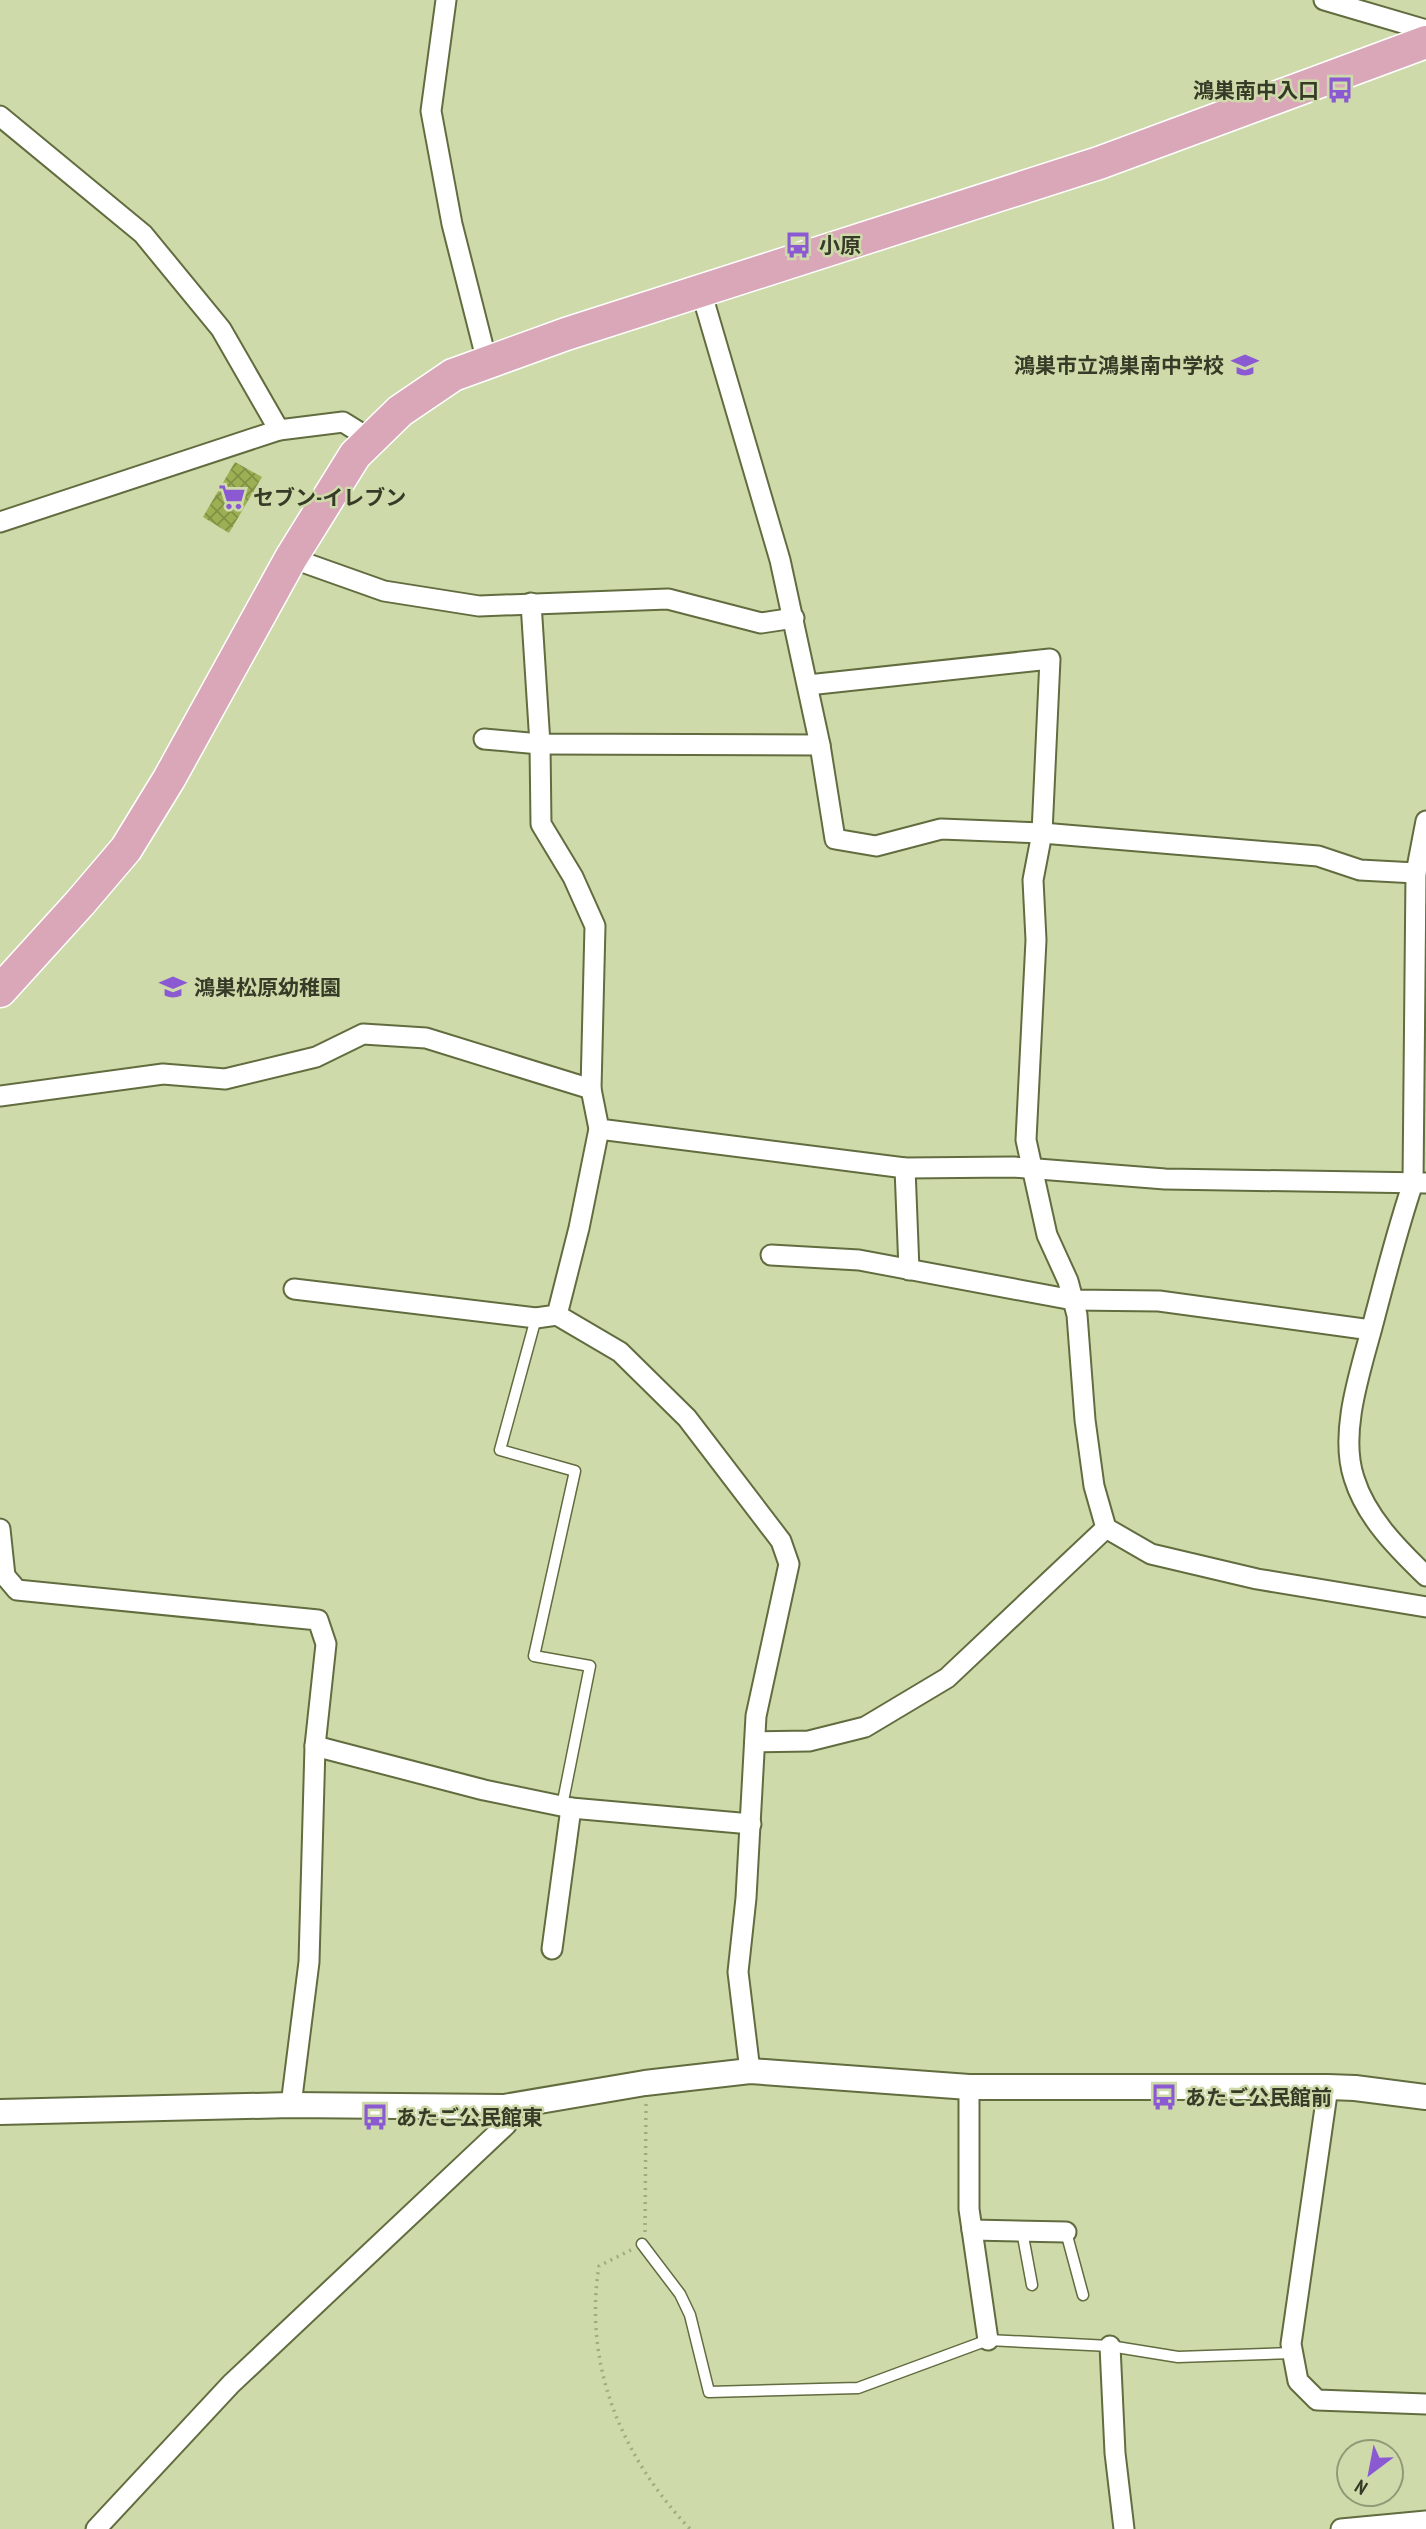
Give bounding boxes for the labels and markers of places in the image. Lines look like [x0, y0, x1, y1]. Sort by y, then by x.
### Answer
bus stop icon: 鴻巣南中入口 [1325, 75, 1355, 105]
place label: 鴻巣南中入口 [1193, 77, 1319, 104]
bus stop icon: 小原 [783, 230, 813, 260]
place label: 小原 [819, 232, 861, 259]
school or university icon: 鴻巣市立鴻巣南中学校 [1230, 350, 1260, 380]
place label: 鴻巣市立鴻巣南中学校 [1014, 352, 1224, 379]
supermarket icon: セブン-イレブン [217, 482, 247, 512]
place label: セブン-イレブン [253, 484, 406, 511]
school or university icon: 鴻巣松原幼稚園 [158, 972, 188, 1002]
place label: 鴻巣松原幼稚園 [194, 974, 341, 1001]
bus stop icon: あたご公民館前 [1149, 2082, 1179, 2112]
place label: あたご公民館前 [1185, 2084, 1332, 2111]
bus stop icon: あたご公民館東 [360, 2102, 390, 2132]
place label: あたご公民館東 [396, 2104, 543, 2131]

